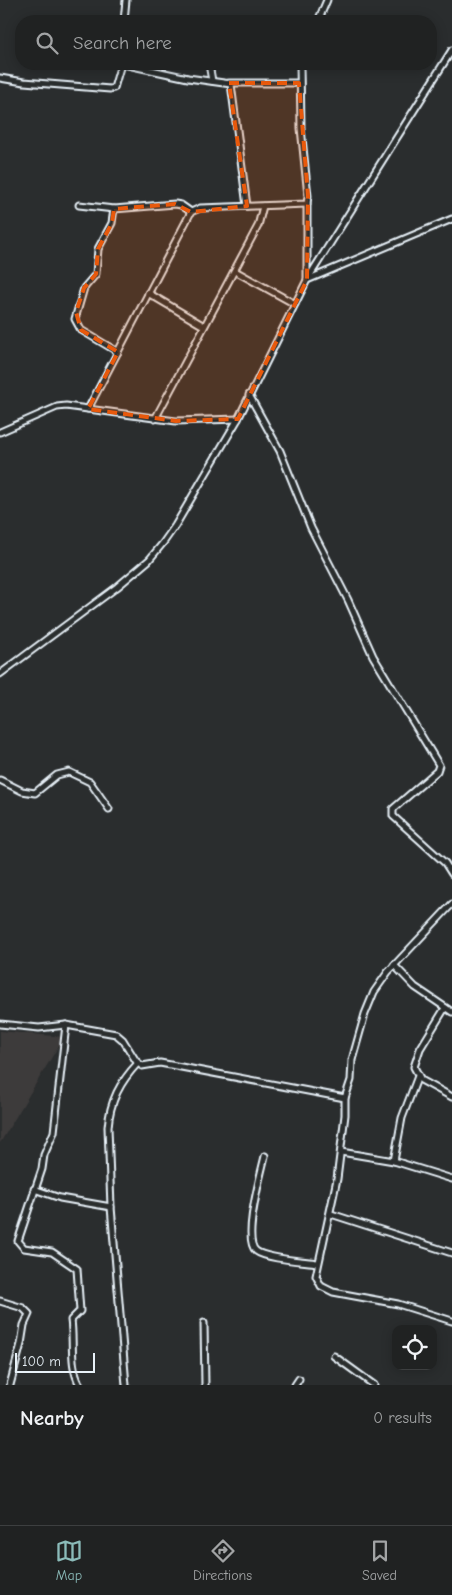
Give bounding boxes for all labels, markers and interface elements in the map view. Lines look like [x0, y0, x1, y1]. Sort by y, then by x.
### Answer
search box [15, 15, 437, 70]
icon: search [33, 29, 61, 57]
text: Search here [73, 32, 172, 54]
map controls [392, 1325, 437, 1370]
button: locate [392, 1325, 437, 1370]
scale bar [15, 1350, 95, 1373]
text: 100 m [22, 1353, 61, 1370]
text: Nearby [20, 1406, 84, 1430]
text: 0 results [373, 1409, 432, 1427]
tab: Map [55, 1537, 83, 1584]
tab: Directions [193, 1537, 252, 1584]
tab: Saved [362, 1537, 397, 1584]

